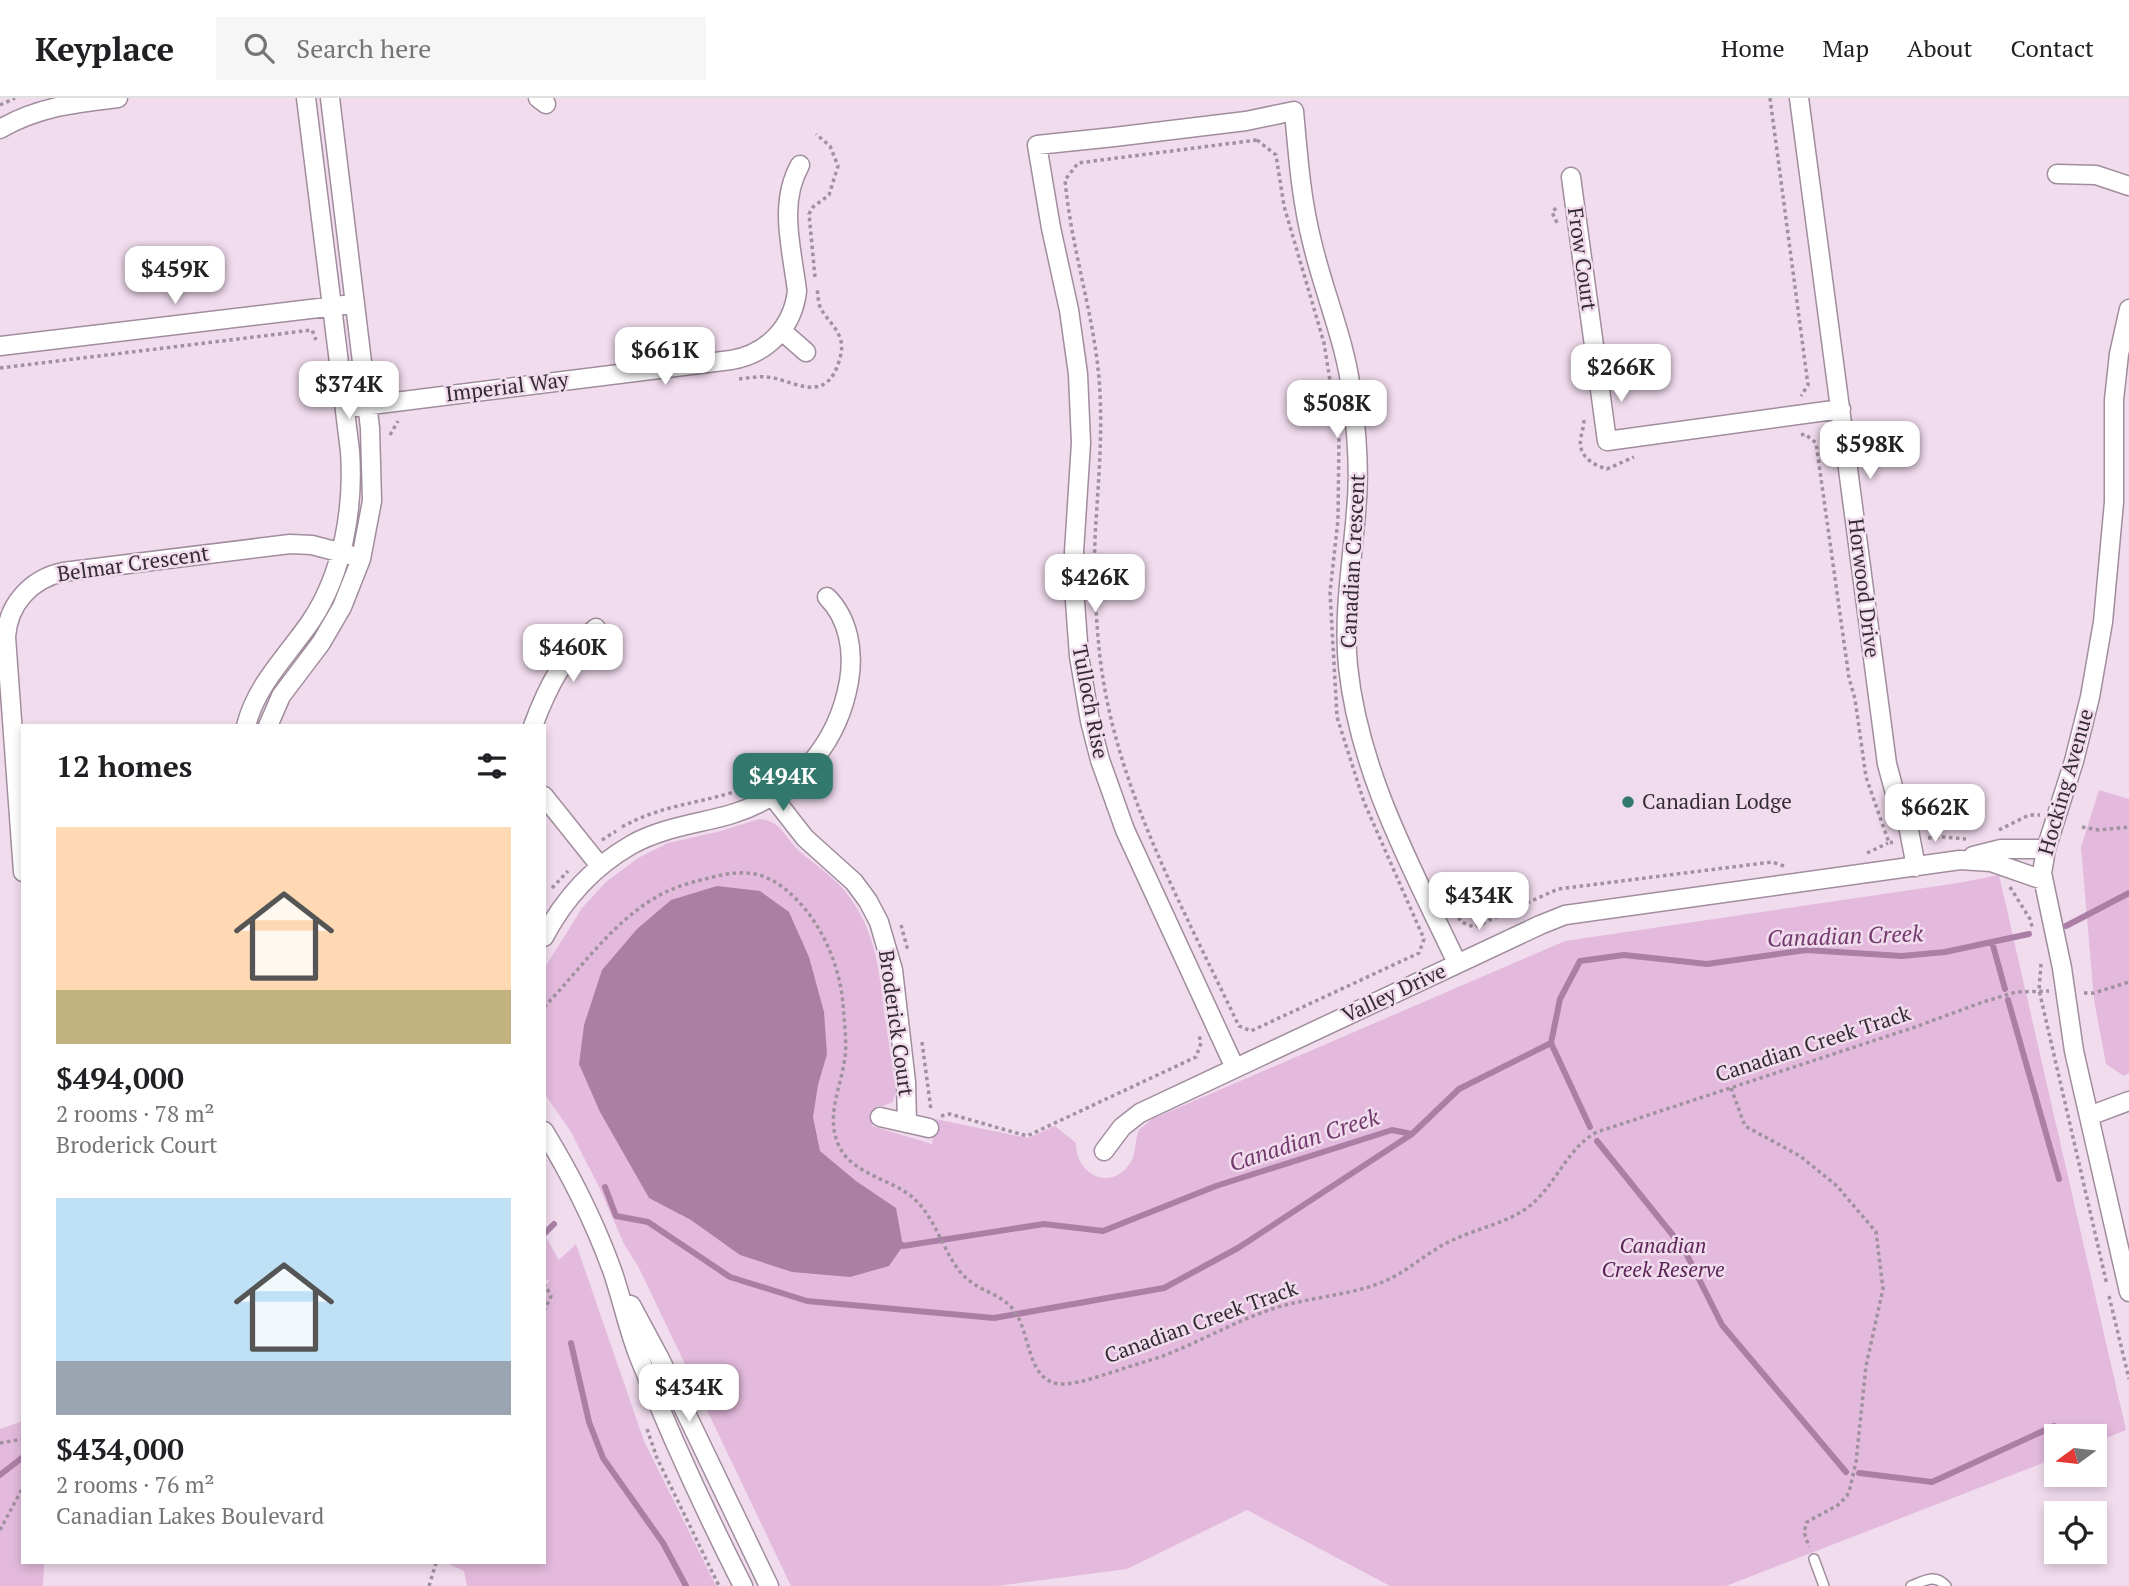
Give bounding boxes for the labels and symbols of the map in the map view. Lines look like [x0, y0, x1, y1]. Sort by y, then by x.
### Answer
street label: Frow Court [1562, 206, 1604, 312]
pin: $459K [126, 246, 224, 306]
pin: $661K [616, 328, 714, 387]
pin: $266K [1572, 344, 1670, 404]
pin: $374K [300, 362, 398, 421]
street label: Imperial Way [444, 365, 570, 407]
pin: $508K [1288, 380, 1386, 440]
pin: $598K [1821, 422, 1919, 481]
street label: Canadian Crescent [1333, 473, 1371, 649]
street label: Horwood Drive [1843, 517, 1887, 659]
street label: Belmar Crescent [55, 538, 211, 588]
pin: $426K [1046, 554, 1144, 614]
pin: $460K [524, 624, 622, 684]
street label: Tulloch Rise [1066, 643, 1116, 761]
street label: Hocking Avenue [2031, 705, 2099, 858]
pin: $494K [734, 754, 832, 813]
pin: $662K [1886, 784, 1984, 844]
place label: Canadian Lodge [1642, 787, 1792, 815]
marker: Canadian Lodge [1620, 794, 1636, 810]
pin: $434K [1430, 872, 1528, 932]
water label: Canadian Creek [1766, 917, 1925, 954]
street label: Broderick Court [873, 948, 921, 1098]
street label: Valley Drive [1337, 956, 1450, 1028]
street label: Canadian Creek Track [1712, 998, 1914, 1088]
water label: Canadian Creek [1225, 1100, 1384, 1178]
park label: Canadian Creek Reserve [1601, 1231, 1725, 1283]
street label: Canadian Creek Track [1100, 1273, 1301, 1369]
pin: $434K [640, 1364, 738, 1424]
north arrow [2044, 1424, 2107, 1488]

